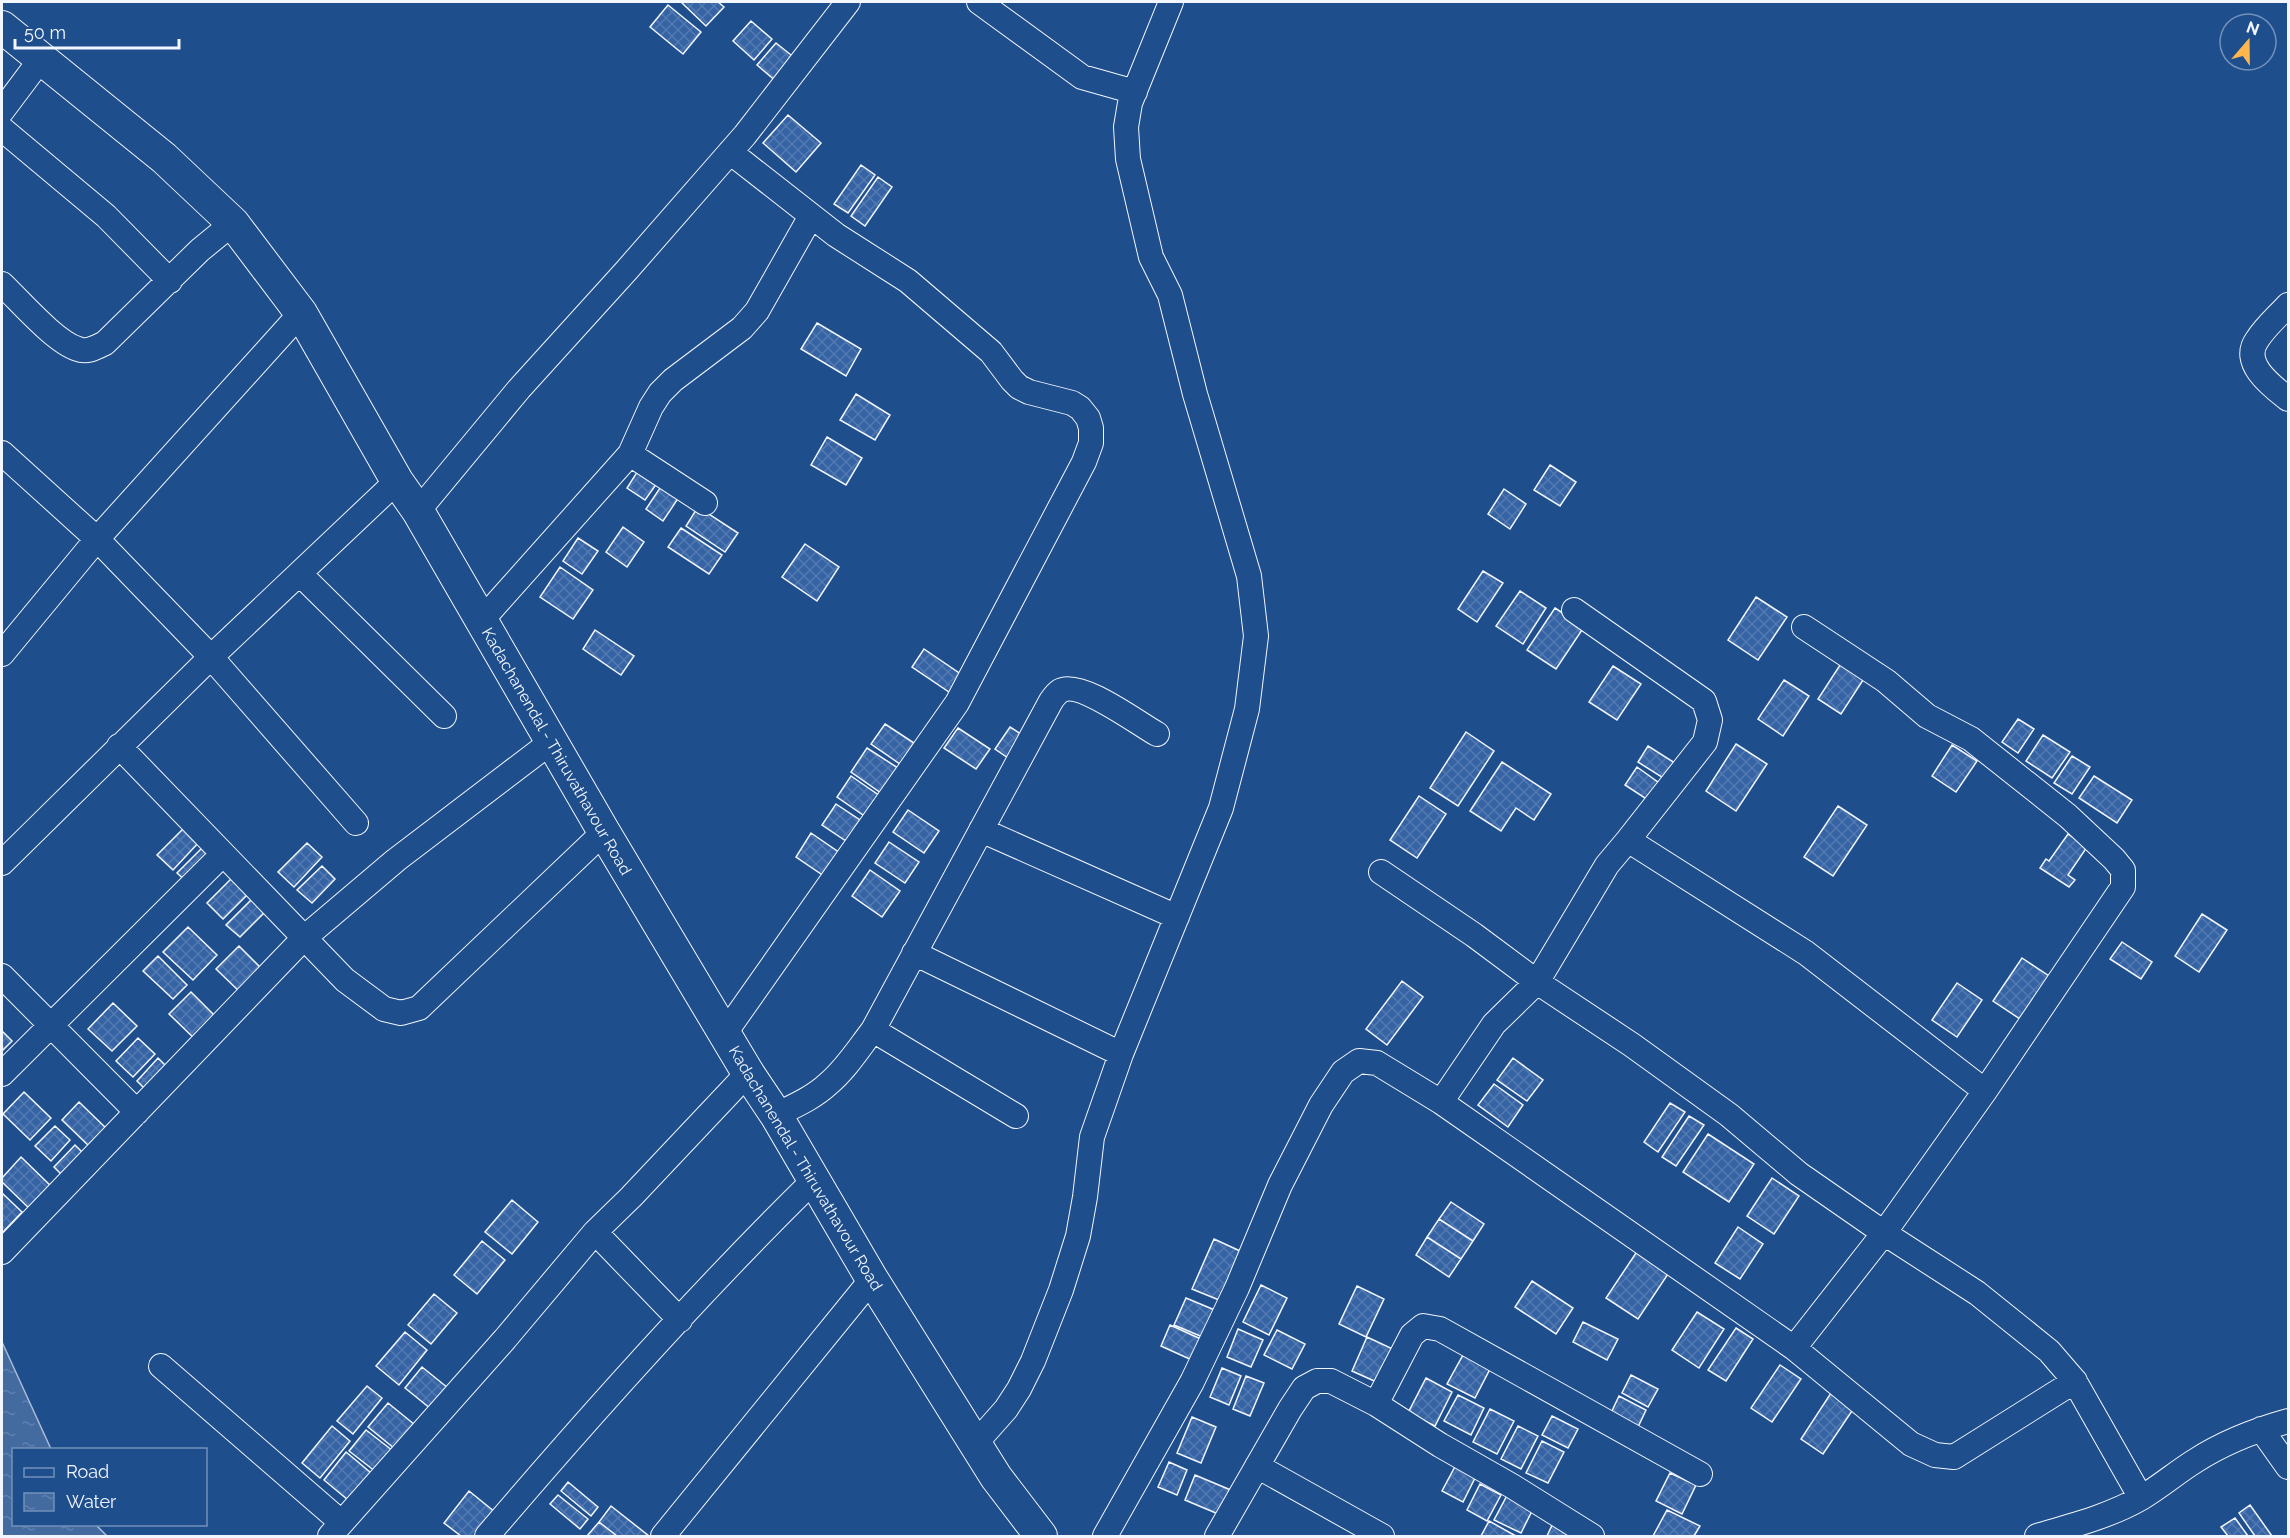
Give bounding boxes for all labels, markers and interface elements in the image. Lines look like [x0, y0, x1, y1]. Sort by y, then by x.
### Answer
scale bar [15, 12, 178, 50]
north arrow [2218, 12, 2278, 72]
text: N [2244, 17, 2262, 39]
text: 50 m [24, 22, 66, 43]
street label: Kadachanendal - Thiruvathavour Road [478, 624, 635, 878]
street label: Kadachanendal - Thiruvathavour Road [725, 1042, 886, 1294]
legend [12, 1448, 207, 1526]
text: Road [66, 1461, 109, 1482]
text: Water [66, 1491, 117, 1512]

